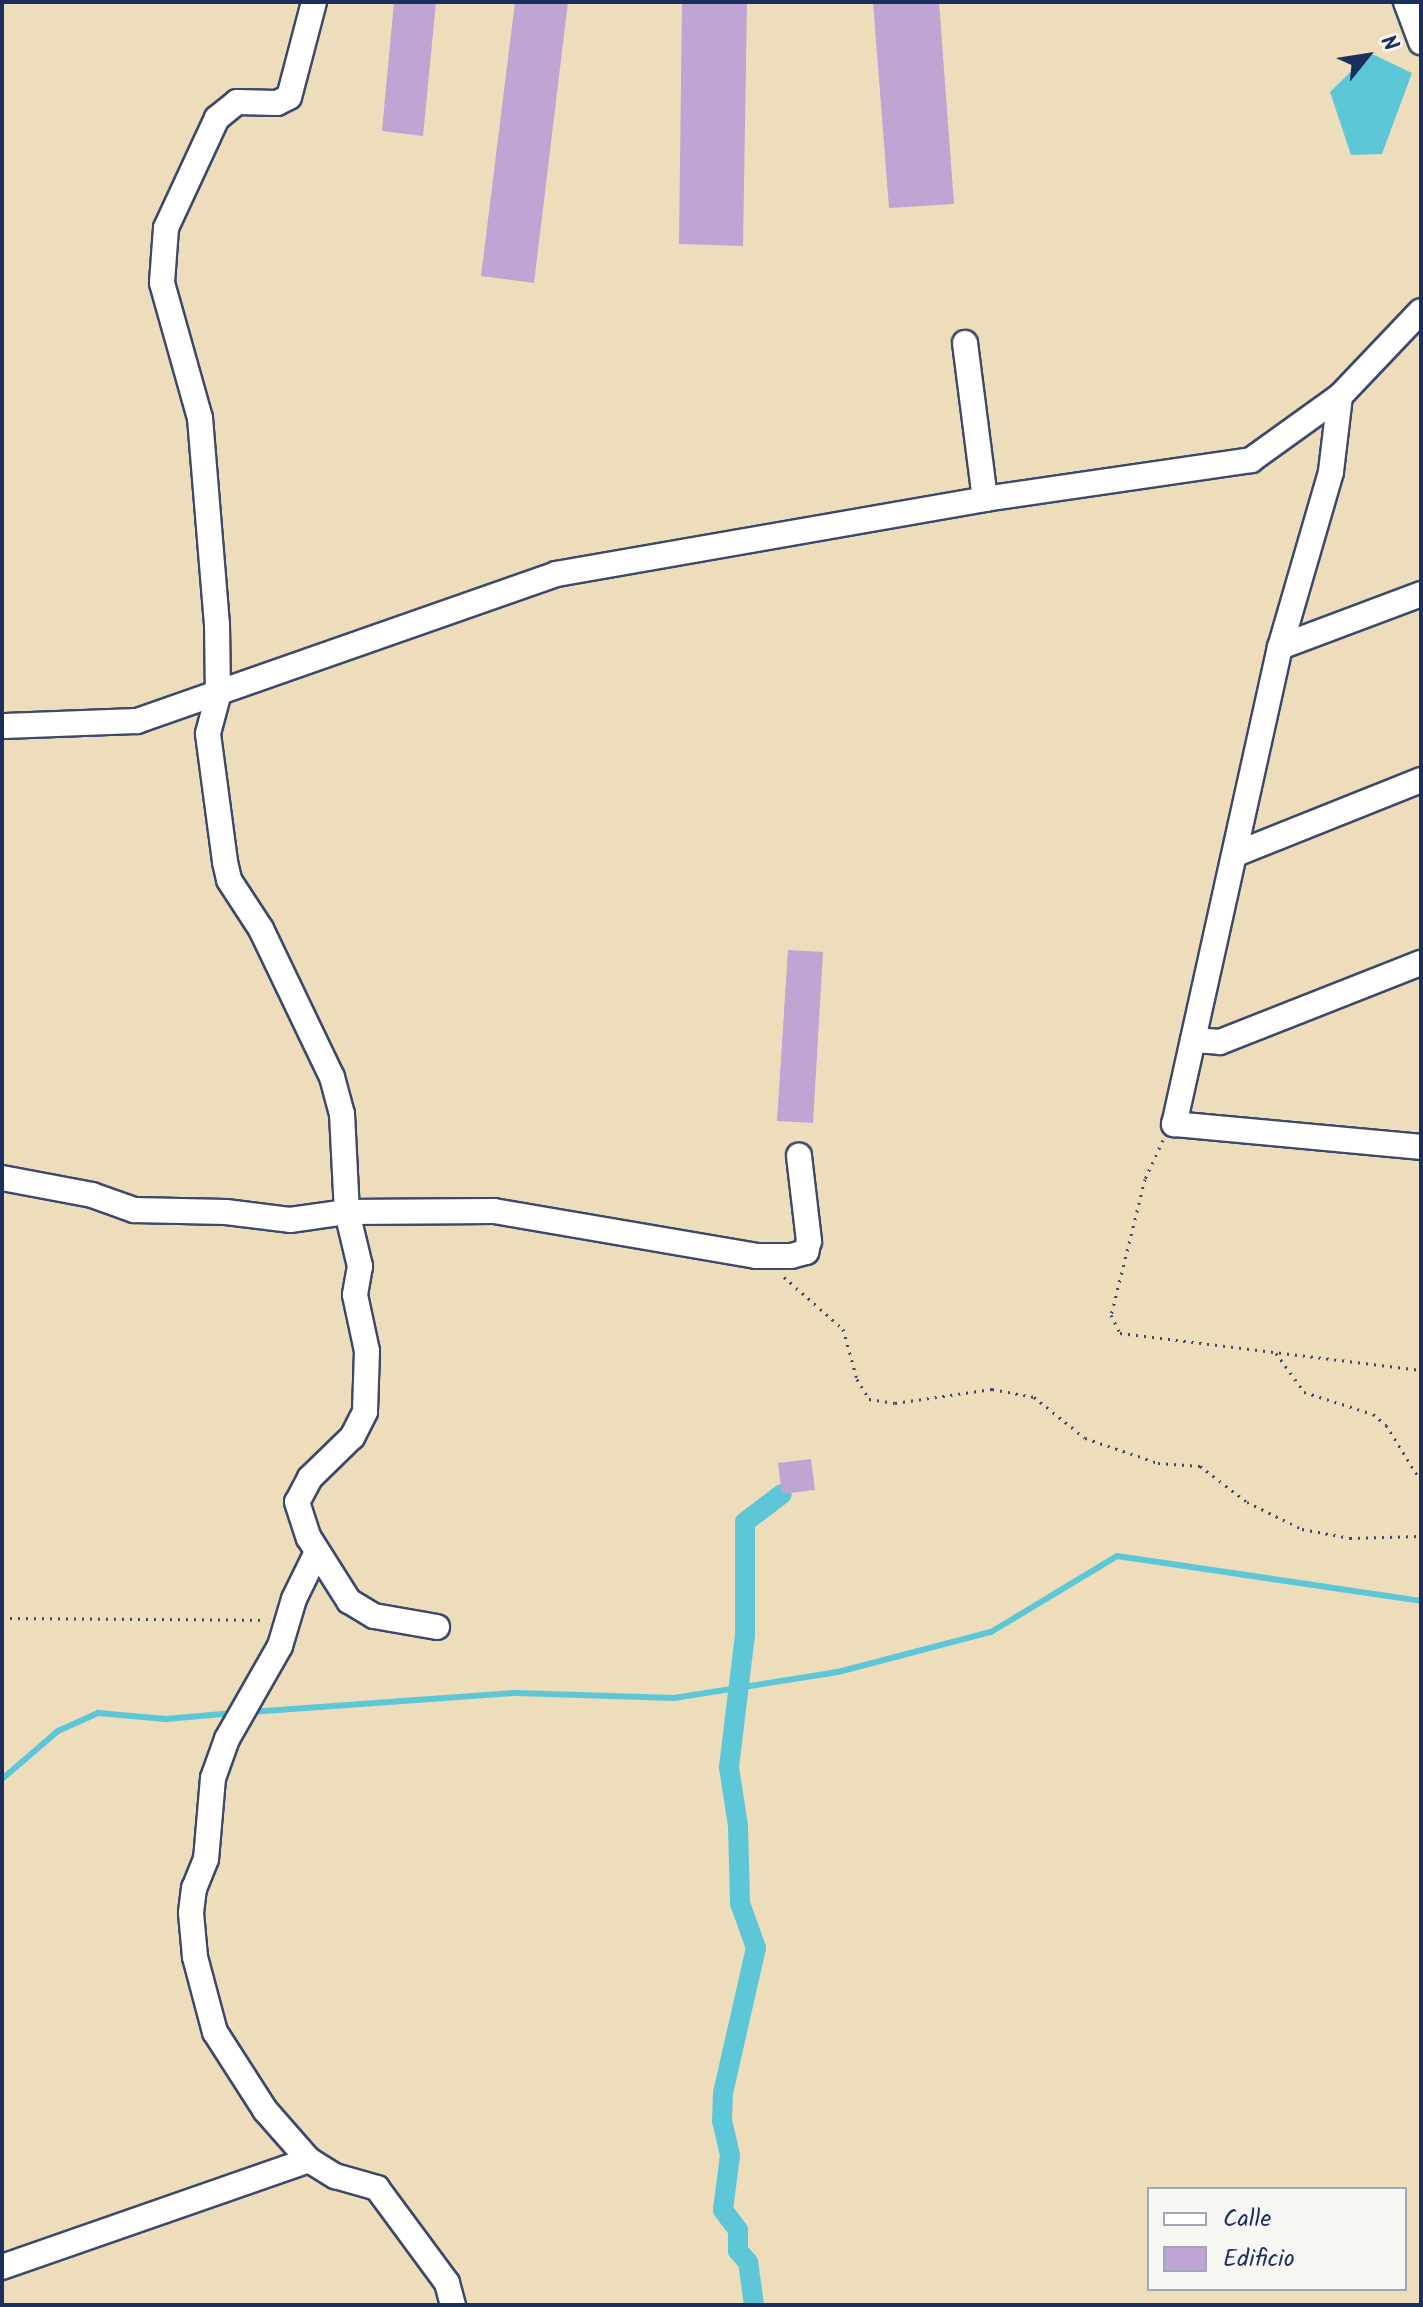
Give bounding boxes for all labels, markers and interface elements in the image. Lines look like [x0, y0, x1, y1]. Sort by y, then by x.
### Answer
north arrow [1327, 16, 1407, 96]
text: N [1370, 29, 1407, 59]
legend [1147, 2187, 1407, 2291]
text: Calle [1223, 2200, 1271, 2239]
text: Edificio [1223, 2240, 1295, 2279]

